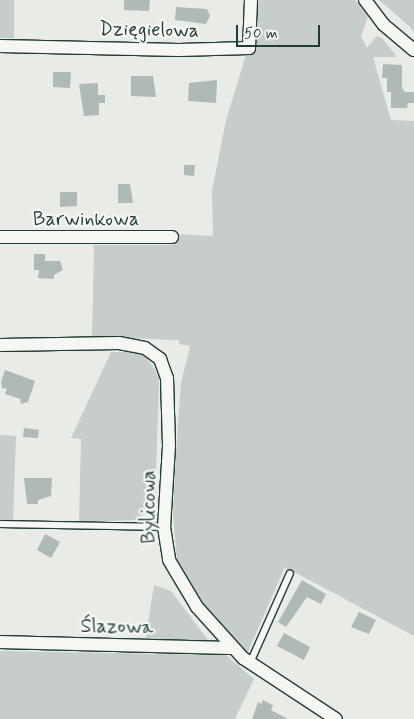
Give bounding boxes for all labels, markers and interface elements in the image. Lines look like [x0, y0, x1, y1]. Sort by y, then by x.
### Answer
scale bar [239, 15, 323, 47]
street label: Dzięgielowa [99, 17, 199, 43]
text: 50 m [244, 24, 278, 44]
street label: Barwinkowa [33, 207, 139, 231]
street label: Bylicowa [137, 470, 161, 544]
street label: Ślazowa [80, 614, 154, 640]

